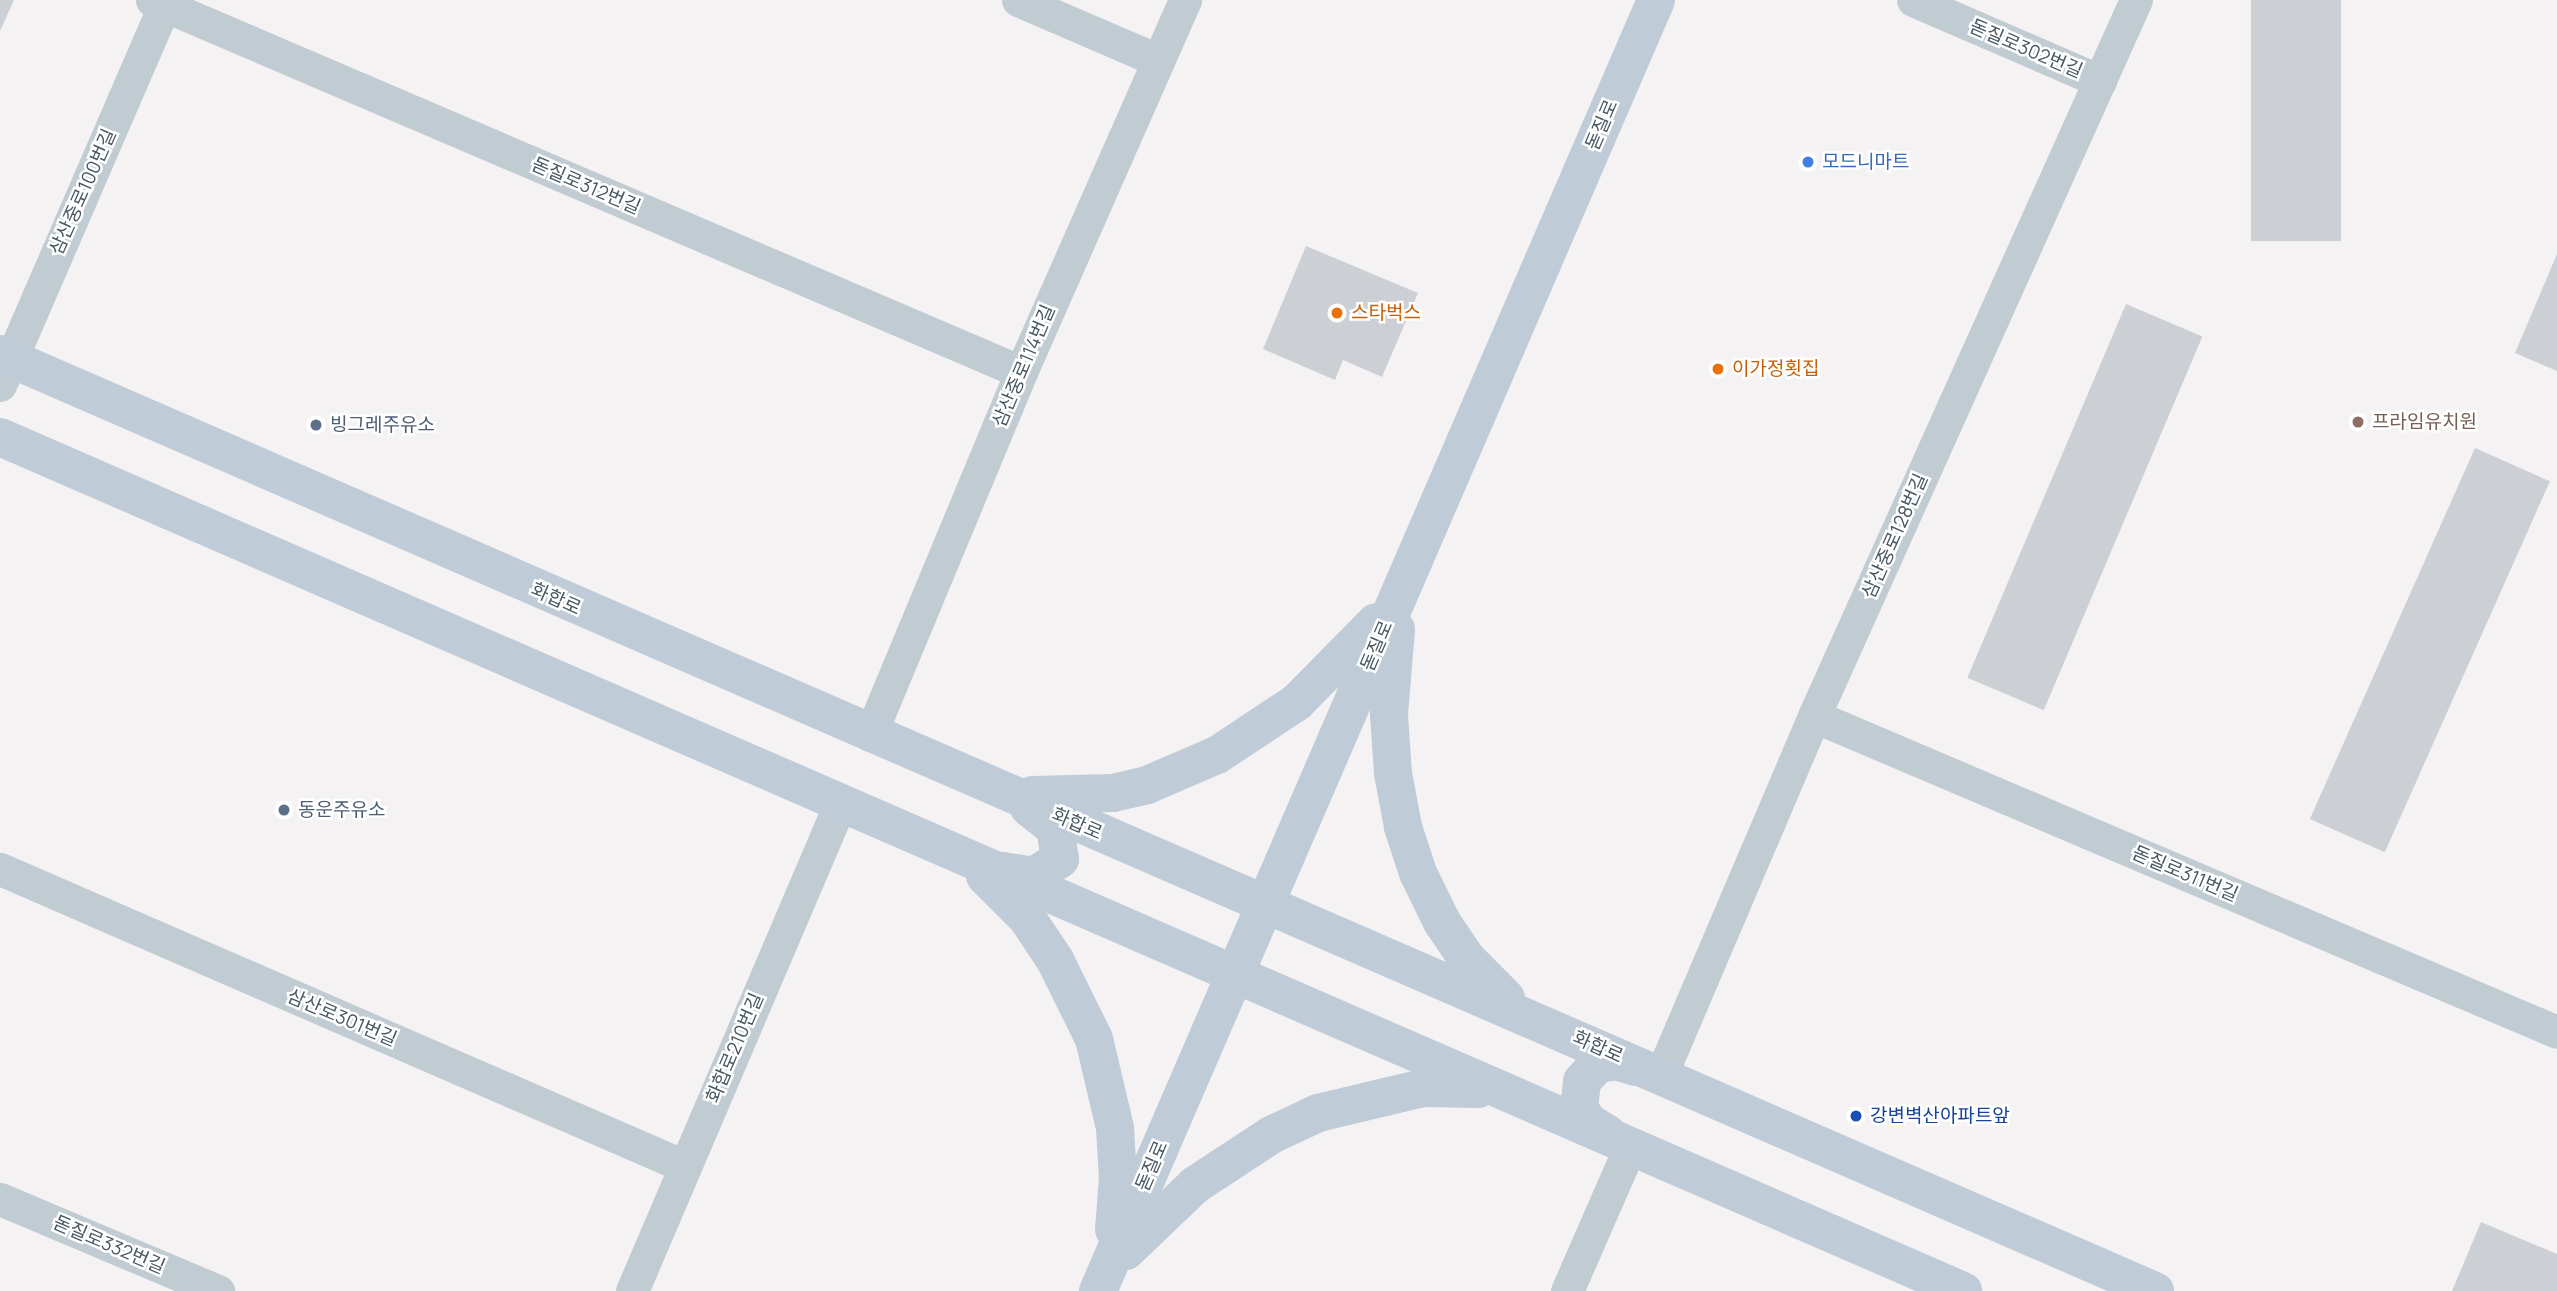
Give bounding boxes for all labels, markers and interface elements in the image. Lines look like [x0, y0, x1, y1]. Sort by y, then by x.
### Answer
street label: 돋질로302번길 [1966, 15, 2086, 83]
street label: 돋질로 [1581, 96, 1623, 154]
street label: 삼산중로100번길 [45, 125, 121, 259]
place label: 모드니마트 [1822, 151, 1909, 173]
street label: 돋질로312번길 [528, 153, 644, 219]
marker: 모드니마트 [1800, 154, 1816, 170]
street label: 삼산중로114번길 [988, 301, 1060, 431]
place label: 스타벅스 [1351, 302, 1421, 324]
marker: 스타벅스 [1329, 305, 1345, 321]
place label: 이가정횟집 [1732, 358, 1819, 380]
marker: 이가정횟집 [1710, 361, 1726, 377]
place label: 프라임유치원 [2372, 411, 2477, 433]
place label: 빙그레주유소 [330, 414, 435, 436]
marker: 프라임유치원 [2350, 414, 2366, 430]
marker: 빙그레주유소 [308, 417, 324, 433]
street label: 삼산중로128번길 [1857, 470, 1933, 602]
street label: 화합로 [527, 578, 585, 620]
street label: 돋질로 [1356, 617, 1398, 675]
place label: 동운주유소 [298, 799, 385, 821]
marker: 동운주유소 [276, 802, 292, 818]
street label: 화합로 [1048, 803, 1106, 845]
street label: 돋질로311번길 [2129, 841, 2241, 907]
street label: 삼산로301번길 [284, 985, 400, 1051]
street label: 화합로210번길 [702, 990, 768, 1106]
street label: 화합로 [1569, 1026, 1627, 1068]
place label: 강변벽산아파트앞 [1870, 1105, 2010, 1127]
marker: 강변벽산아파트앞 [1848, 1108, 1864, 1124]
street label: 돋질로 [1131, 1137, 1173, 1195]
street label: 돋질로332번길 [50, 1211, 168, 1279]

